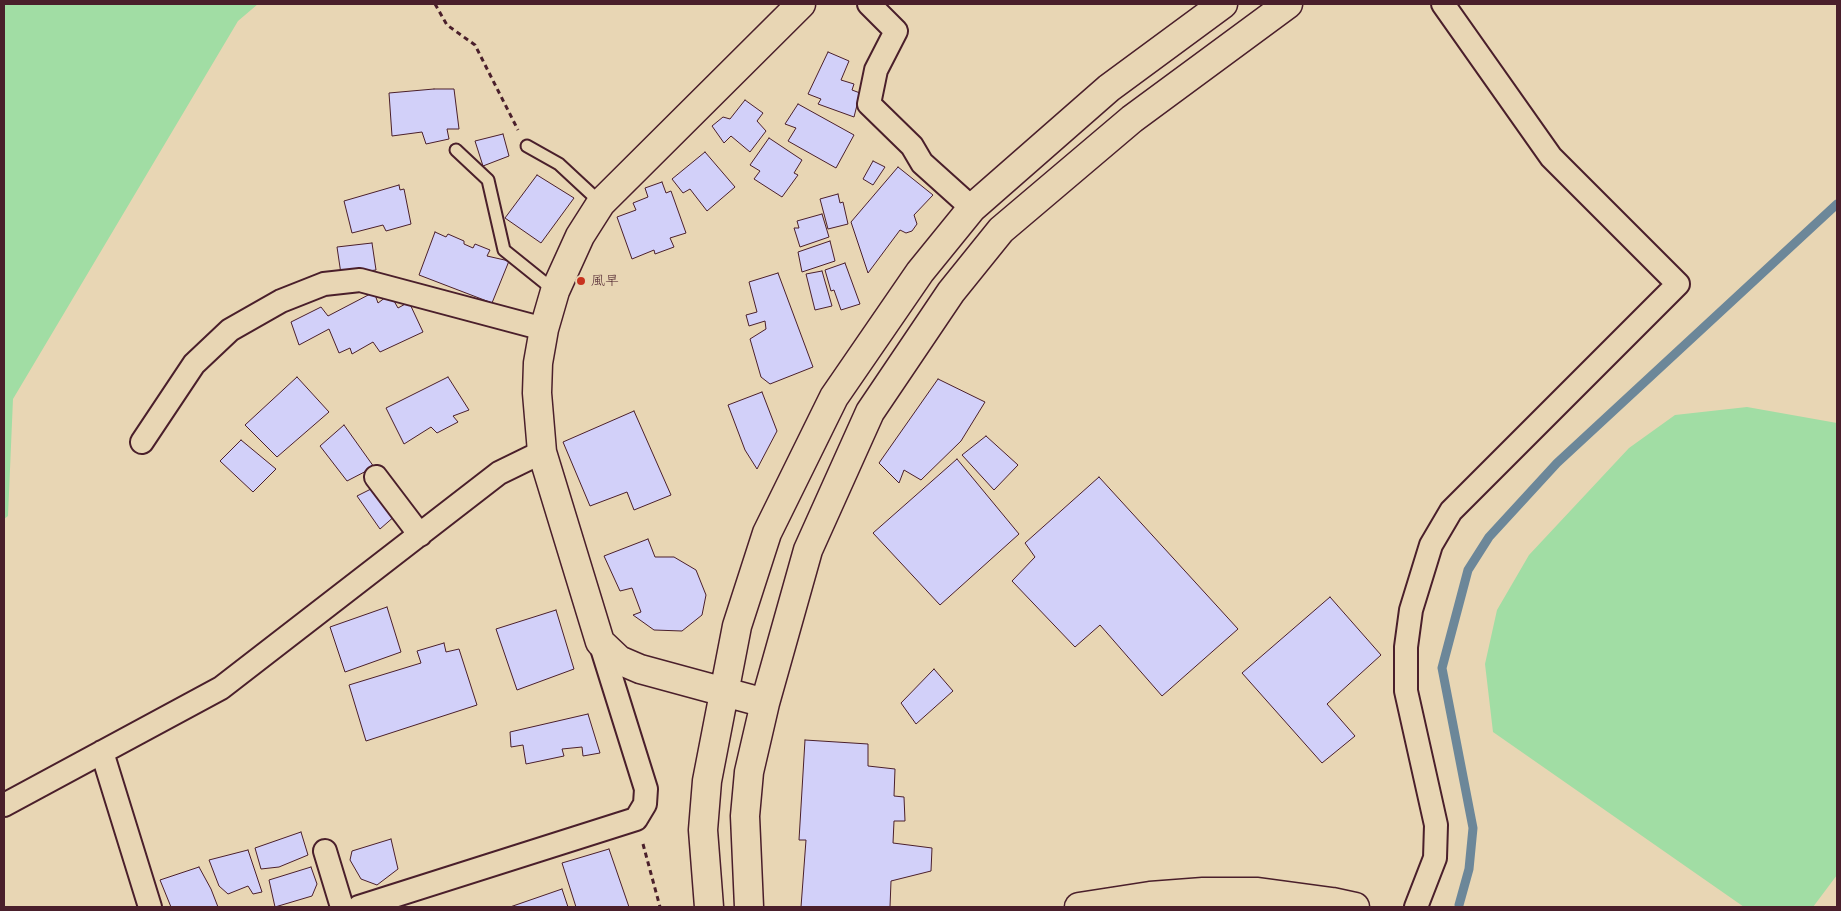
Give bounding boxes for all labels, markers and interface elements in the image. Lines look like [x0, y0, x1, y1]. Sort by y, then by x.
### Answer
place label: 風早 [591, 273, 619, 289]
marker: 風早 [575, 275, 587, 287]

